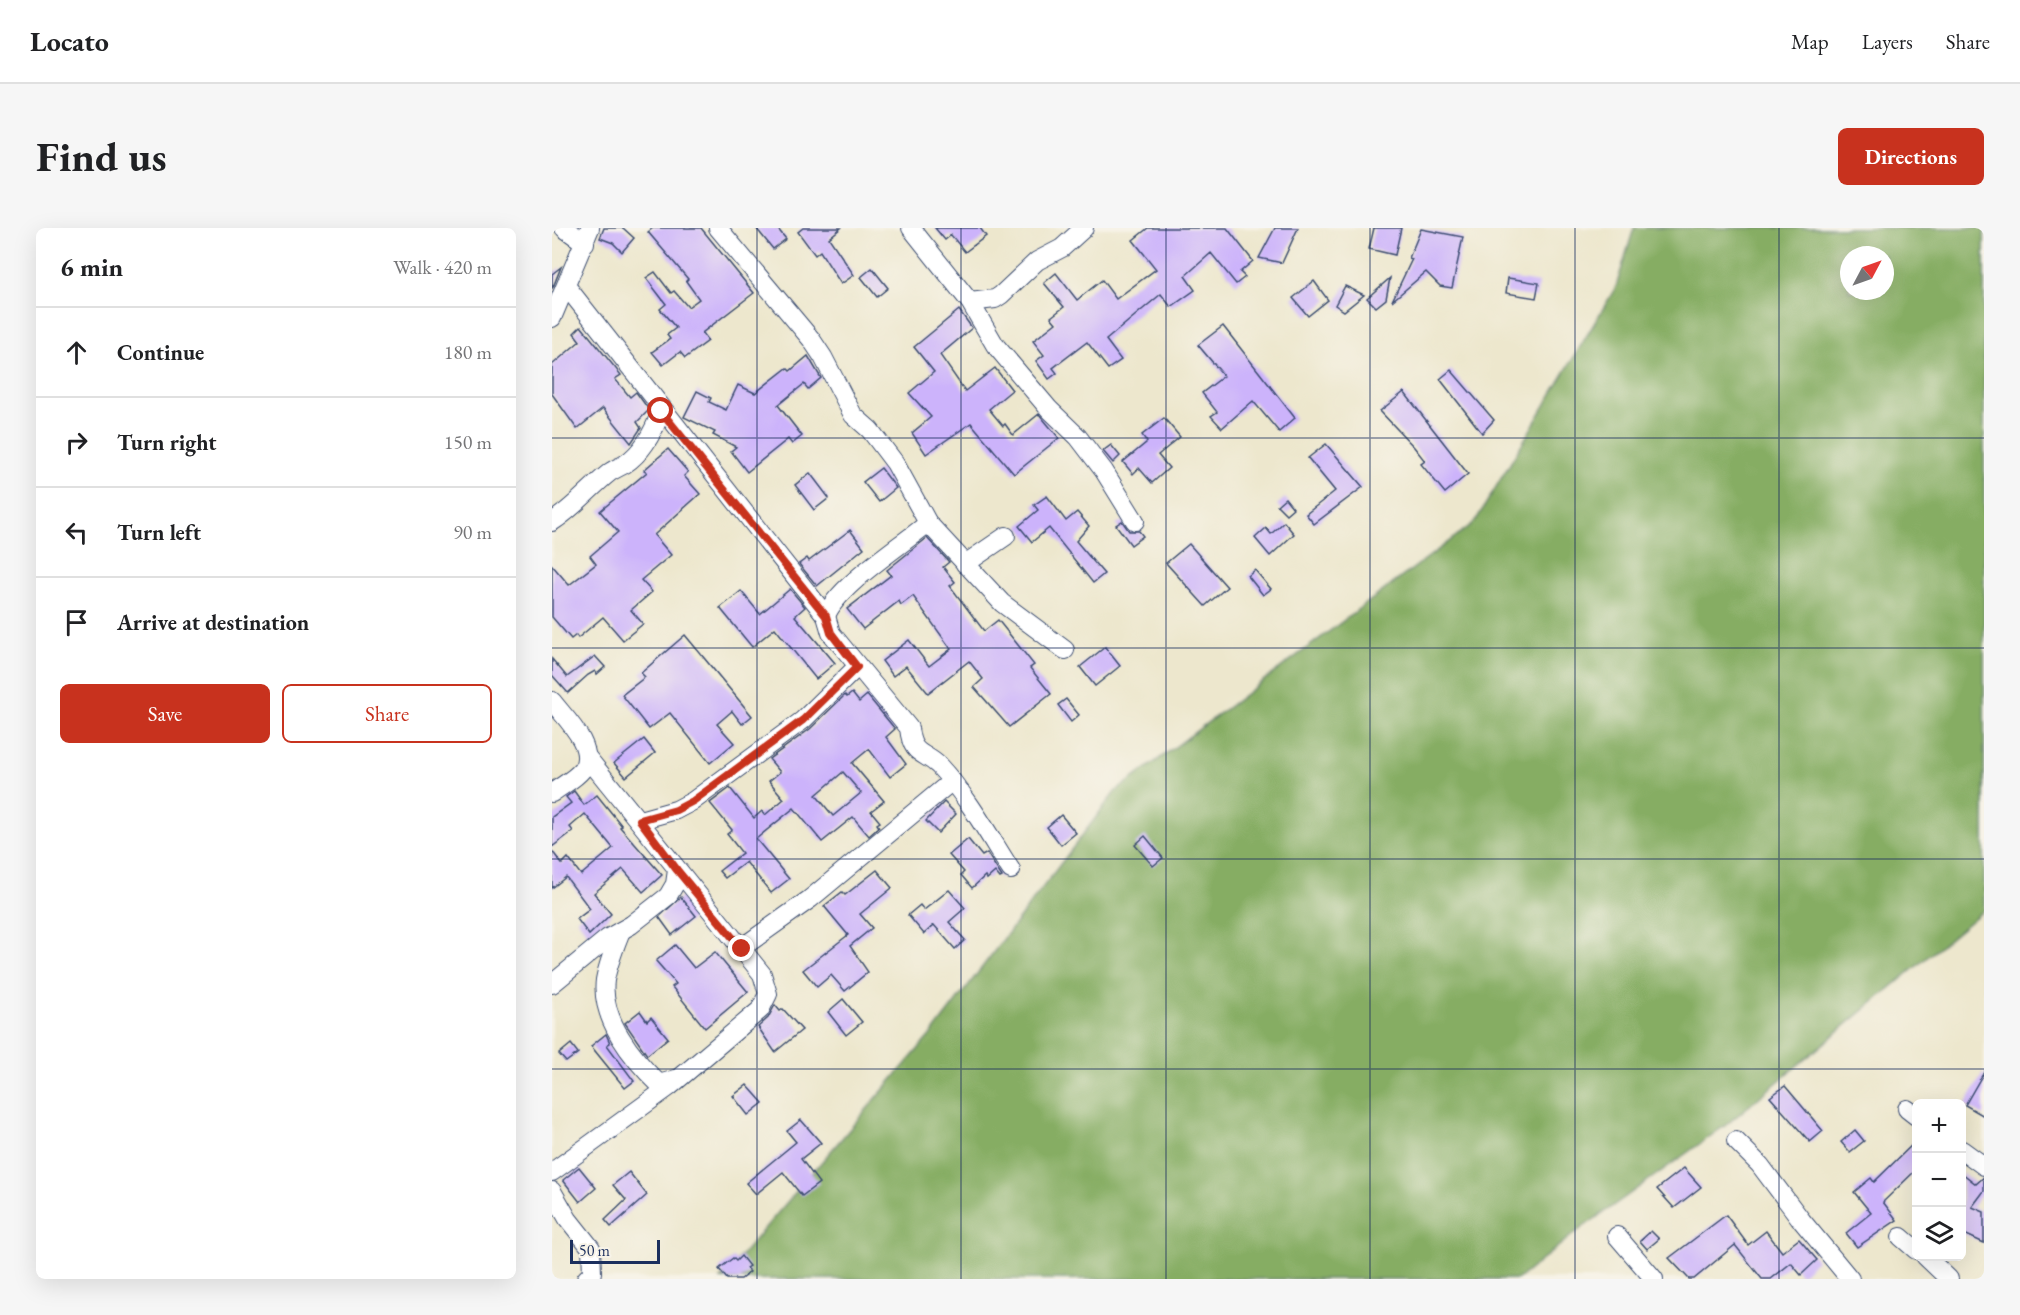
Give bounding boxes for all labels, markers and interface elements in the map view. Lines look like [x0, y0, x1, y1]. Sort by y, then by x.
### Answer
text: Locato [30, 23, 109, 59]
text: Map [1791, 28, 1829, 55]
text: Layers [1862, 28, 1913, 55]
text: Share [1946, 28, 1990, 55]
button: Directions [1838, 128, 1984, 185]
text: Find us [36, 129, 167, 184]
north arrow [1840, 246, 1894, 300]
text: 6 min [60, 250, 123, 284]
text: Walk · 420 m [393, 254, 492, 280]
icon: ahead [60, 336, 93, 369]
text: Continue [117, 338, 204, 367]
text: 180 m [444, 339, 492, 365]
route start [647, 397, 673, 423]
icon: right [60, 426, 93, 459]
text: Turn right [117, 428, 216, 457]
text: 150 m [444, 429, 492, 455]
icon: left [60, 516, 93, 549]
text: Turn left [117, 518, 201, 547]
text: 90 m [453, 519, 492, 545]
icon: arrive [60, 606, 93, 639]
text: Arrive at destination [117, 608, 309, 637]
button: Save [60, 684, 270, 743]
button: Share [282, 684, 492, 743]
route end [728, 935, 754, 961]
map controls [1912, 1099, 1966, 1261]
button: + [1912, 1099, 1966, 1153]
button: − [1912, 1153, 1966, 1207]
button: layers [1912, 1207, 1966, 1261]
scale bar [570, 1237, 660, 1264]
text: 50 m [579, 1240, 610, 1261]

